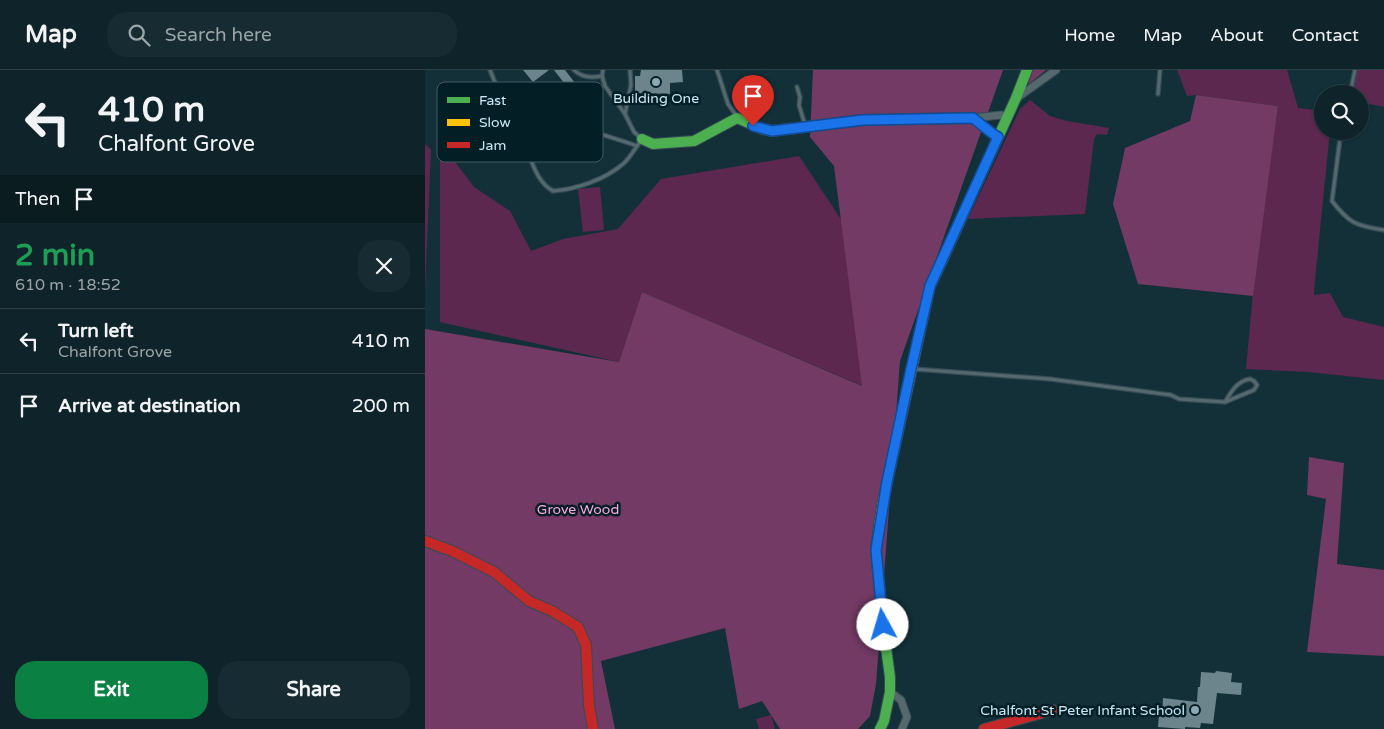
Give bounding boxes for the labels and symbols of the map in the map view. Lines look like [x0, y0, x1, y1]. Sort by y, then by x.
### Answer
pin [732, 75, 774, 126]
marker: Building One [650, 76, 662, 88]
legend [437, 82, 603, 162]
place label: Building One [613, 90, 699, 107]
text: Fast [479, 92, 507, 109]
text: Slow [479, 114, 511, 131]
text: Jam [479, 137, 506, 154]
park label: Grove Wood [537, 501, 619, 518]
position arrow [856, 598, 908, 650]
place label: Chalfont St Peter Infant School [980, 702, 1185, 719]
marker: Chalfont St Peter Infant School [1189, 704, 1201, 716]

